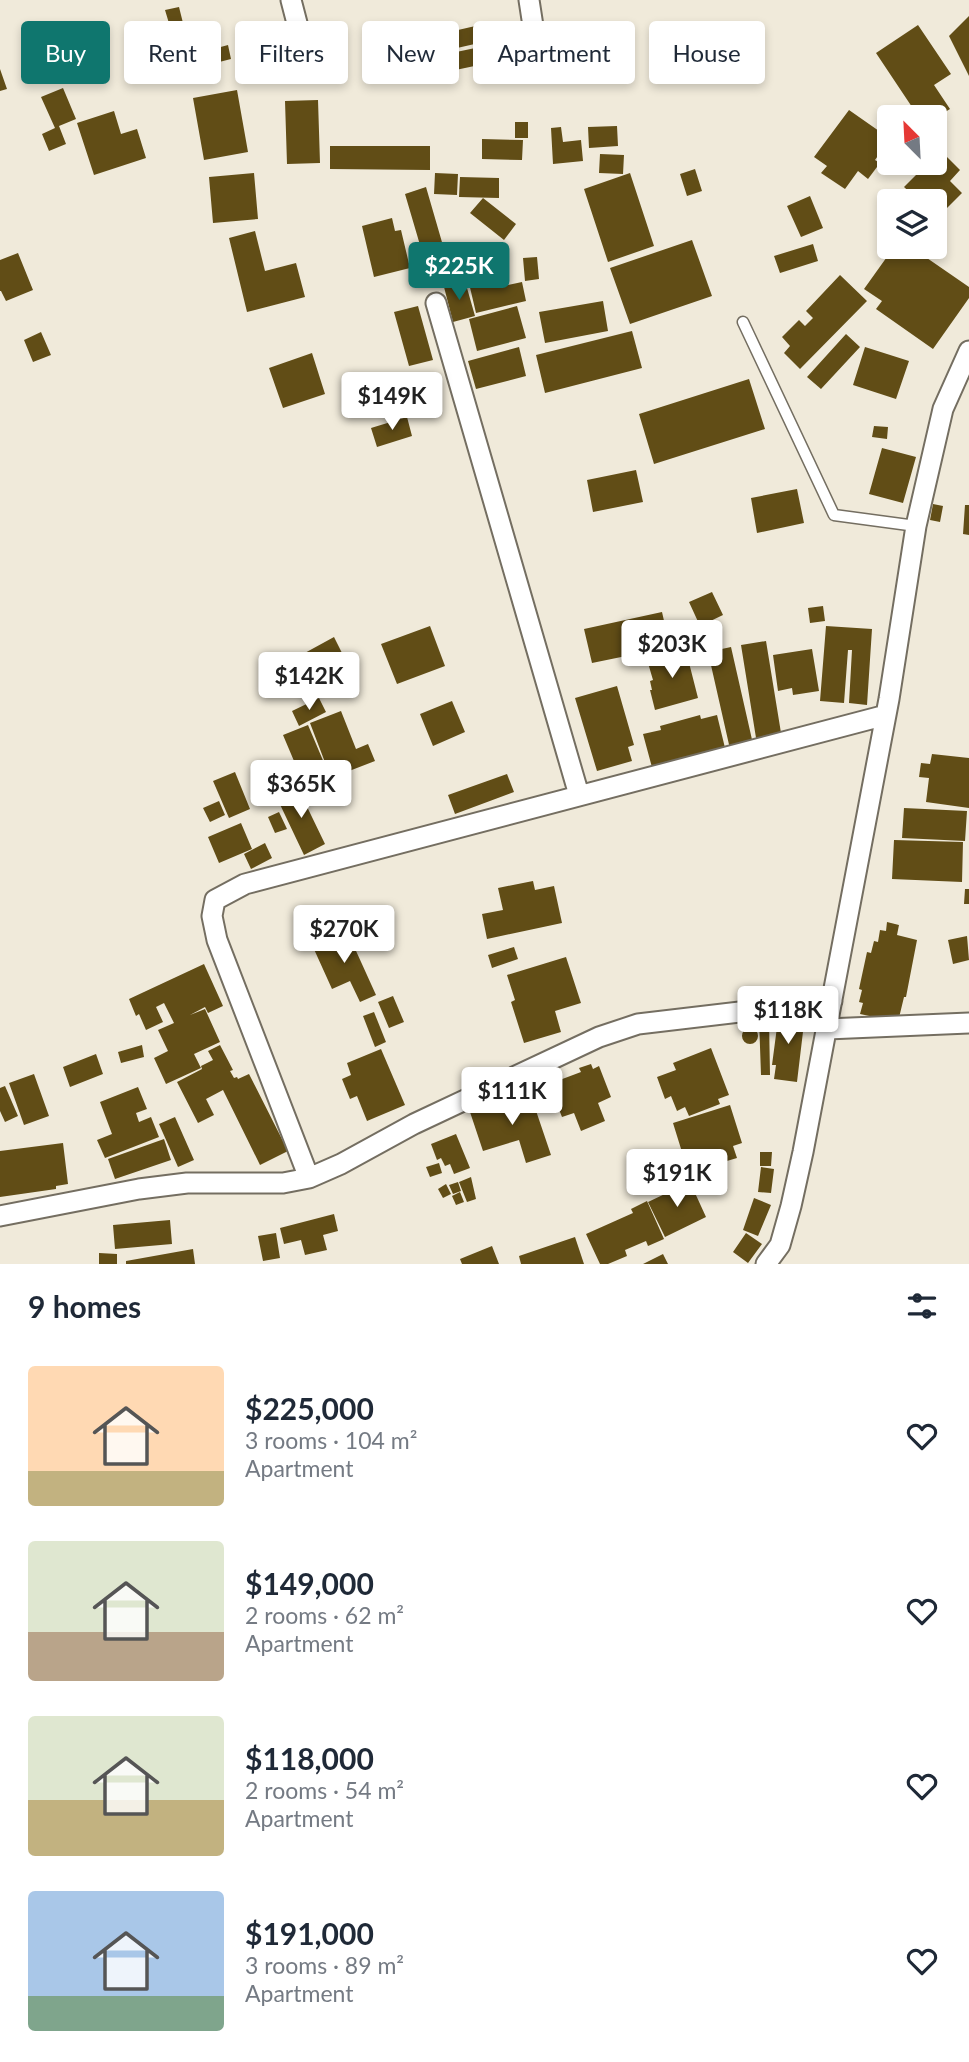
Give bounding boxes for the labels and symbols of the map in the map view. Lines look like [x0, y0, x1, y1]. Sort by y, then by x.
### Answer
north arrow [877, 105, 947, 175]
pin: $225K [410, 243, 508, 302]
pin: $149K [343, 372, 441, 432]
pin: $203K [623, 620, 721, 680]
pin: $142K [260, 652, 358, 712]
pin: $365K [252, 760, 350, 820]
pin: $270K [295, 906, 393, 965]
pin: $118K [739, 986, 837, 1046]
pin: $111K [463, 1068, 561, 1127]
pin: $191K [628, 1150, 726, 1209]

